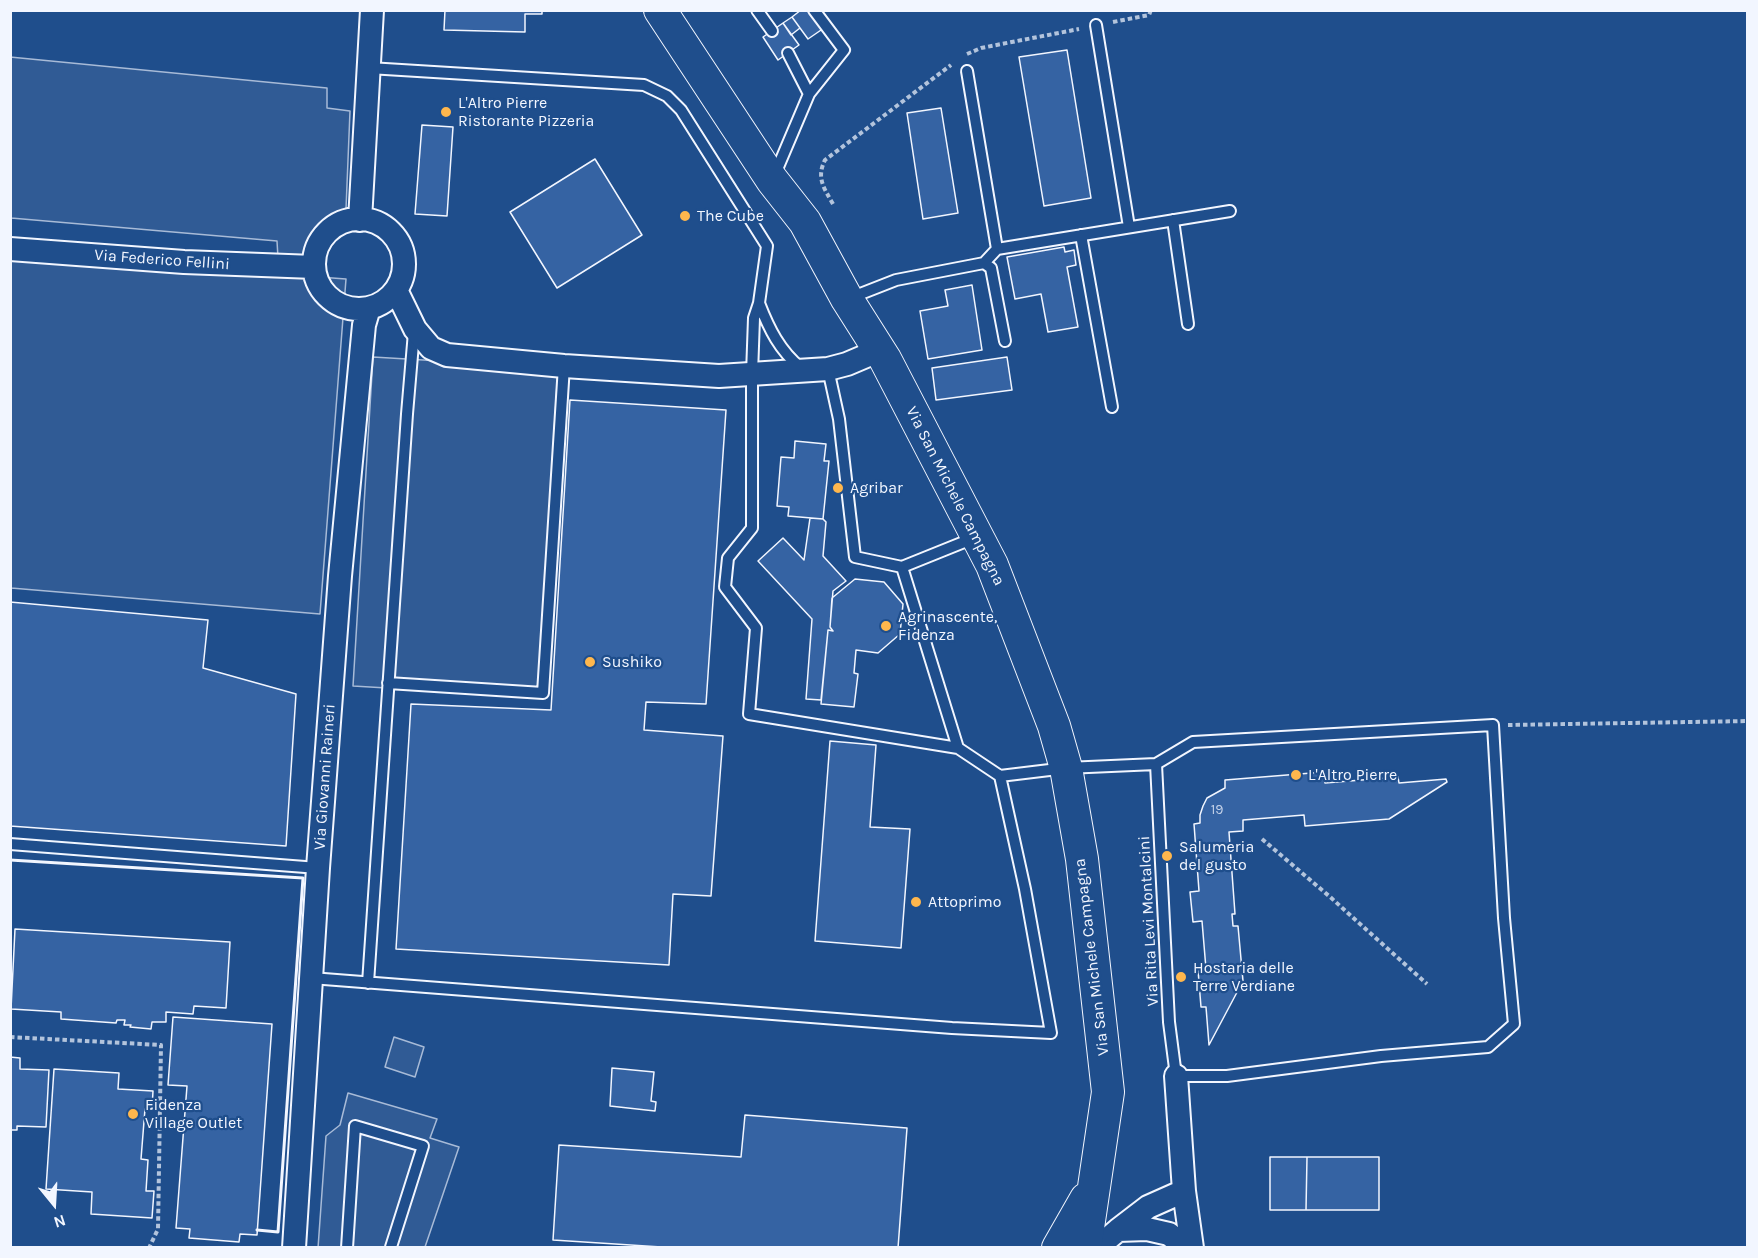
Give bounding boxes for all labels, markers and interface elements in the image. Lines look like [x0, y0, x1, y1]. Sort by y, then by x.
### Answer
place label: L'Altro Pierre Ristorante Pizzeria [458, 93, 594, 131]
marker: L'Altro Pierre Ristorante Pizzeria [439, 105, 453, 119]
place label: The Cube [697, 206, 764, 226]
marker: The Cube [678, 209, 692, 223]
street label: Via Federico Fellini [94, 246, 230, 274]
street label: Via San Michele Campagna [901, 403, 1009, 589]
place label: Agribar [850, 478, 903, 498]
marker: Agribar [831, 481, 845, 495]
place label: Agrinascente, Fidenza [898, 607, 997, 645]
marker: Agrinascente, Fidenza [879, 619, 893, 633]
place label: Sushiko [602, 652, 662, 672]
marker: Sushiko [583, 655, 597, 669]
street label: Via Giovanni Raineri [310, 703, 340, 851]
place label: L'Altro Pierre [1308, 765, 1397, 785]
marker: L'Altro Pierre [1289, 768, 1303, 782]
house number: 19 [1211, 802, 1223, 818]
street label: Via Rita Levi Montalcini [1135, 835, 1163, 1007]
place label: Salumeria del gusto [1179, 837, 1254, 875]
marker: Salumeria del gusto [1160, 849, 1174, 863]
street label: Via San Michele Campagna [1070, 857, 1114, 1057]
place label: Attoprimo [928, 892, 1002, 912]
marker: Attoprimo [909, 895, 923, 909]
place label: Hostaria delle Terre Verdiane [1193, 958, 1295, 996]
marker: Hostaria delle Terre Verdiane [1174, 970, 1188, 984]
place label: Fidenza Village Outlet [145, 1095, 242, 1133]
marker: Fidenza Village Outlet [126, 1107, 140, 1121]
north arrow [24, 1174, 84, 1234]
text: N [51, 1211, 68, 1232]

